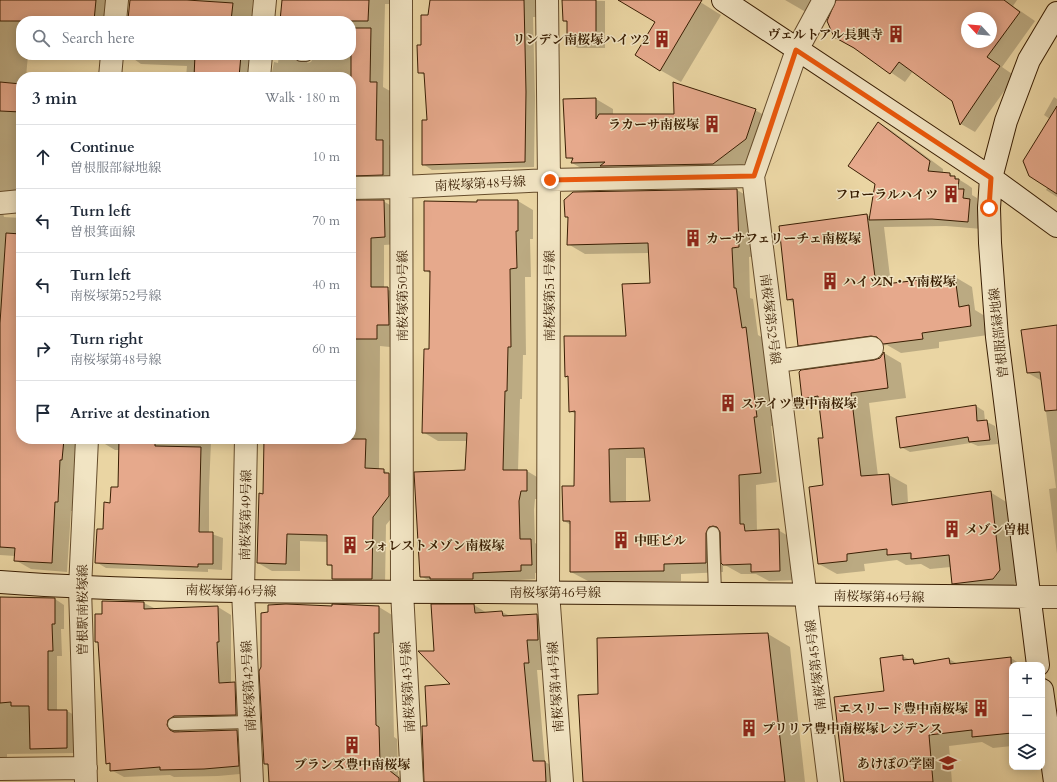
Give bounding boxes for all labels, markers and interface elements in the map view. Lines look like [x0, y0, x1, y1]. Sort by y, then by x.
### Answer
north arrow [961, 12, 997, 48]
search box [16, 16, 356, 60]
building icon: ヴェルトアル長興寺 [886, 24, 906, 44]
place label: ヴェルトアル長興寺 [767, 26, 883, 44]
icon: search [30, 27, 52, 49]
text: Search here [62, 28, 135, 48]
building icon: リンデン南桜塚ハイツ2 [652, 29, 672, 49]
place label: リンデン南桜塚ハイツ2 [513, 31, 649, 49]
text: 3 min [32, 87, 77, 110]
text: Walk · 180 m [265, 89, 340, 107]
building icon: ラカーサ南桜塚 [702, 114, 722, 134]
place label: ラカーサ南桜塚 [608, 116, 699, 134]
text: Continue [70, 137, 135, 157]
icon: ahead [32, 146, 54, 168]
text: 10 m [312, 148, 340, 166]
text: 曽根服部緑地線 [70, 159, 161, 177]
route end [541, 171, 559, 189]
street label: 南桜塚第48号線 [434, 173, 526, 195]
building icon: フローラルハイツ [941, 184, 961, 204]
place label: フローラルハイツ [835, 186, 938, 204]
route start [980, 199, 998, 217]
text: Turn left [70, 201, 131, 221]
icon: left [32, 210, 54, 232]
text: 70 m [312, 212, 340, 230]
text: 曽根箕面線 [70, 223, 135, 241]
building icon: カーサフェリーチェ南桜塚 [683, 228, 703, 248]
place label: カーサフェリーチェ南桜塚 [706, 230, 861, 248]
street label: 南桜塚第50号線 [394, 250, 412, 342]
street label: 南桜塚第51号線 [541, 250, 559, 342]
text: Turn left [70, 265, 131, 285]
building icon: ハイツN・Y南桜塚 [820, 271, 840, 291]
street label: 南桜塚第52号線 [756, 273, 785, 366]
place label: ハイツN・Y南桜塚 [843, 273, 956, 291]
icon: left [32, 274, 54, 296]
text: 40 m [312, 276, 340, 294]
text: 南桜塚第52号線 [70, 287, 161, 305]
street label: 曽根服部緑地線 [985, 287, 1013, 379]
text: Turn right [70, 329, 143, 349]
icon: right [32, 338, 54, 360]
text: 60 m [312, 340, 340, 358]
text: 南桜塚第48号線 [70, 351, 161, 369]
building icon: ステイツ豊中南桜塚 [718, 393, 738, 413]
place label: ステイツ豊中南桜塚 [741, 395, 857, 413]
icon: arrive [32, 402, 54, 424]
text: Arrive at destination [70, 403, 210, 423]
street label: 南桜塚第49号線 [236, 469, 256, 561]
building icon: メゾン曽根 [942, 519, 962, 539]
place label: メゾン曽根 [965, 521, 1030, 539]
building icon: 中旺ビル [611, 530, 631, 550]
place label: 中旺ビル [634, 532, 686, 550]
building icon: フォレストメゾン南桜塚 [340, 535, 360, 555]
place label: フォレストメゾン南桜塚 [363, 537, 504, 555]
street label: 曽根駅南桜塚線 [74, 564, 92, 656]
street label: 南桜塚第46号線 [185, 581, 277, 601]
street label: 南桜塚第46号線 [509, 584, 601, 602]
street label: 南桜塚第46号線 [833, 587, 925, 607]
street label: 南桜塚第45号線 [801, 618, 830, 711]
street label: 南桜塚第42号線 [238, 640, 260, 732]
street label: 南桜塚第43号線 [397, 641, 419, 733]
street label: 南桜塚第44号線 [544, 641, 568, 733]
map controls [1009, 662, 1045, 770]
button: + [1009, 662, 1045, 698]
building icon: エスリード豊中南桜塚 [971, 698, 991, 718]
button: − [1009, 698, 1045, 734]
place label: エスリード豊中南桜塚 [838, 700, 968, 718]
building icon: プリリア豊中南桜塚レジデンス [739, 718, 759, 738]
place label: プリリア豊中南桜塚レジデンス [762, 720, 943, 738]
button: layers [1009, 734, 1045, 770]
building icon: ブランズ豊中南桜塚 [342, 735, 362, 755]
school or university icon: あけぼの学園 [938, 753, 958, 773]
place label: あけぼの学園 [857, 755, 935, 773]
place label: ブランズ豊中南桜塚 [294, 756, 410, 774]

